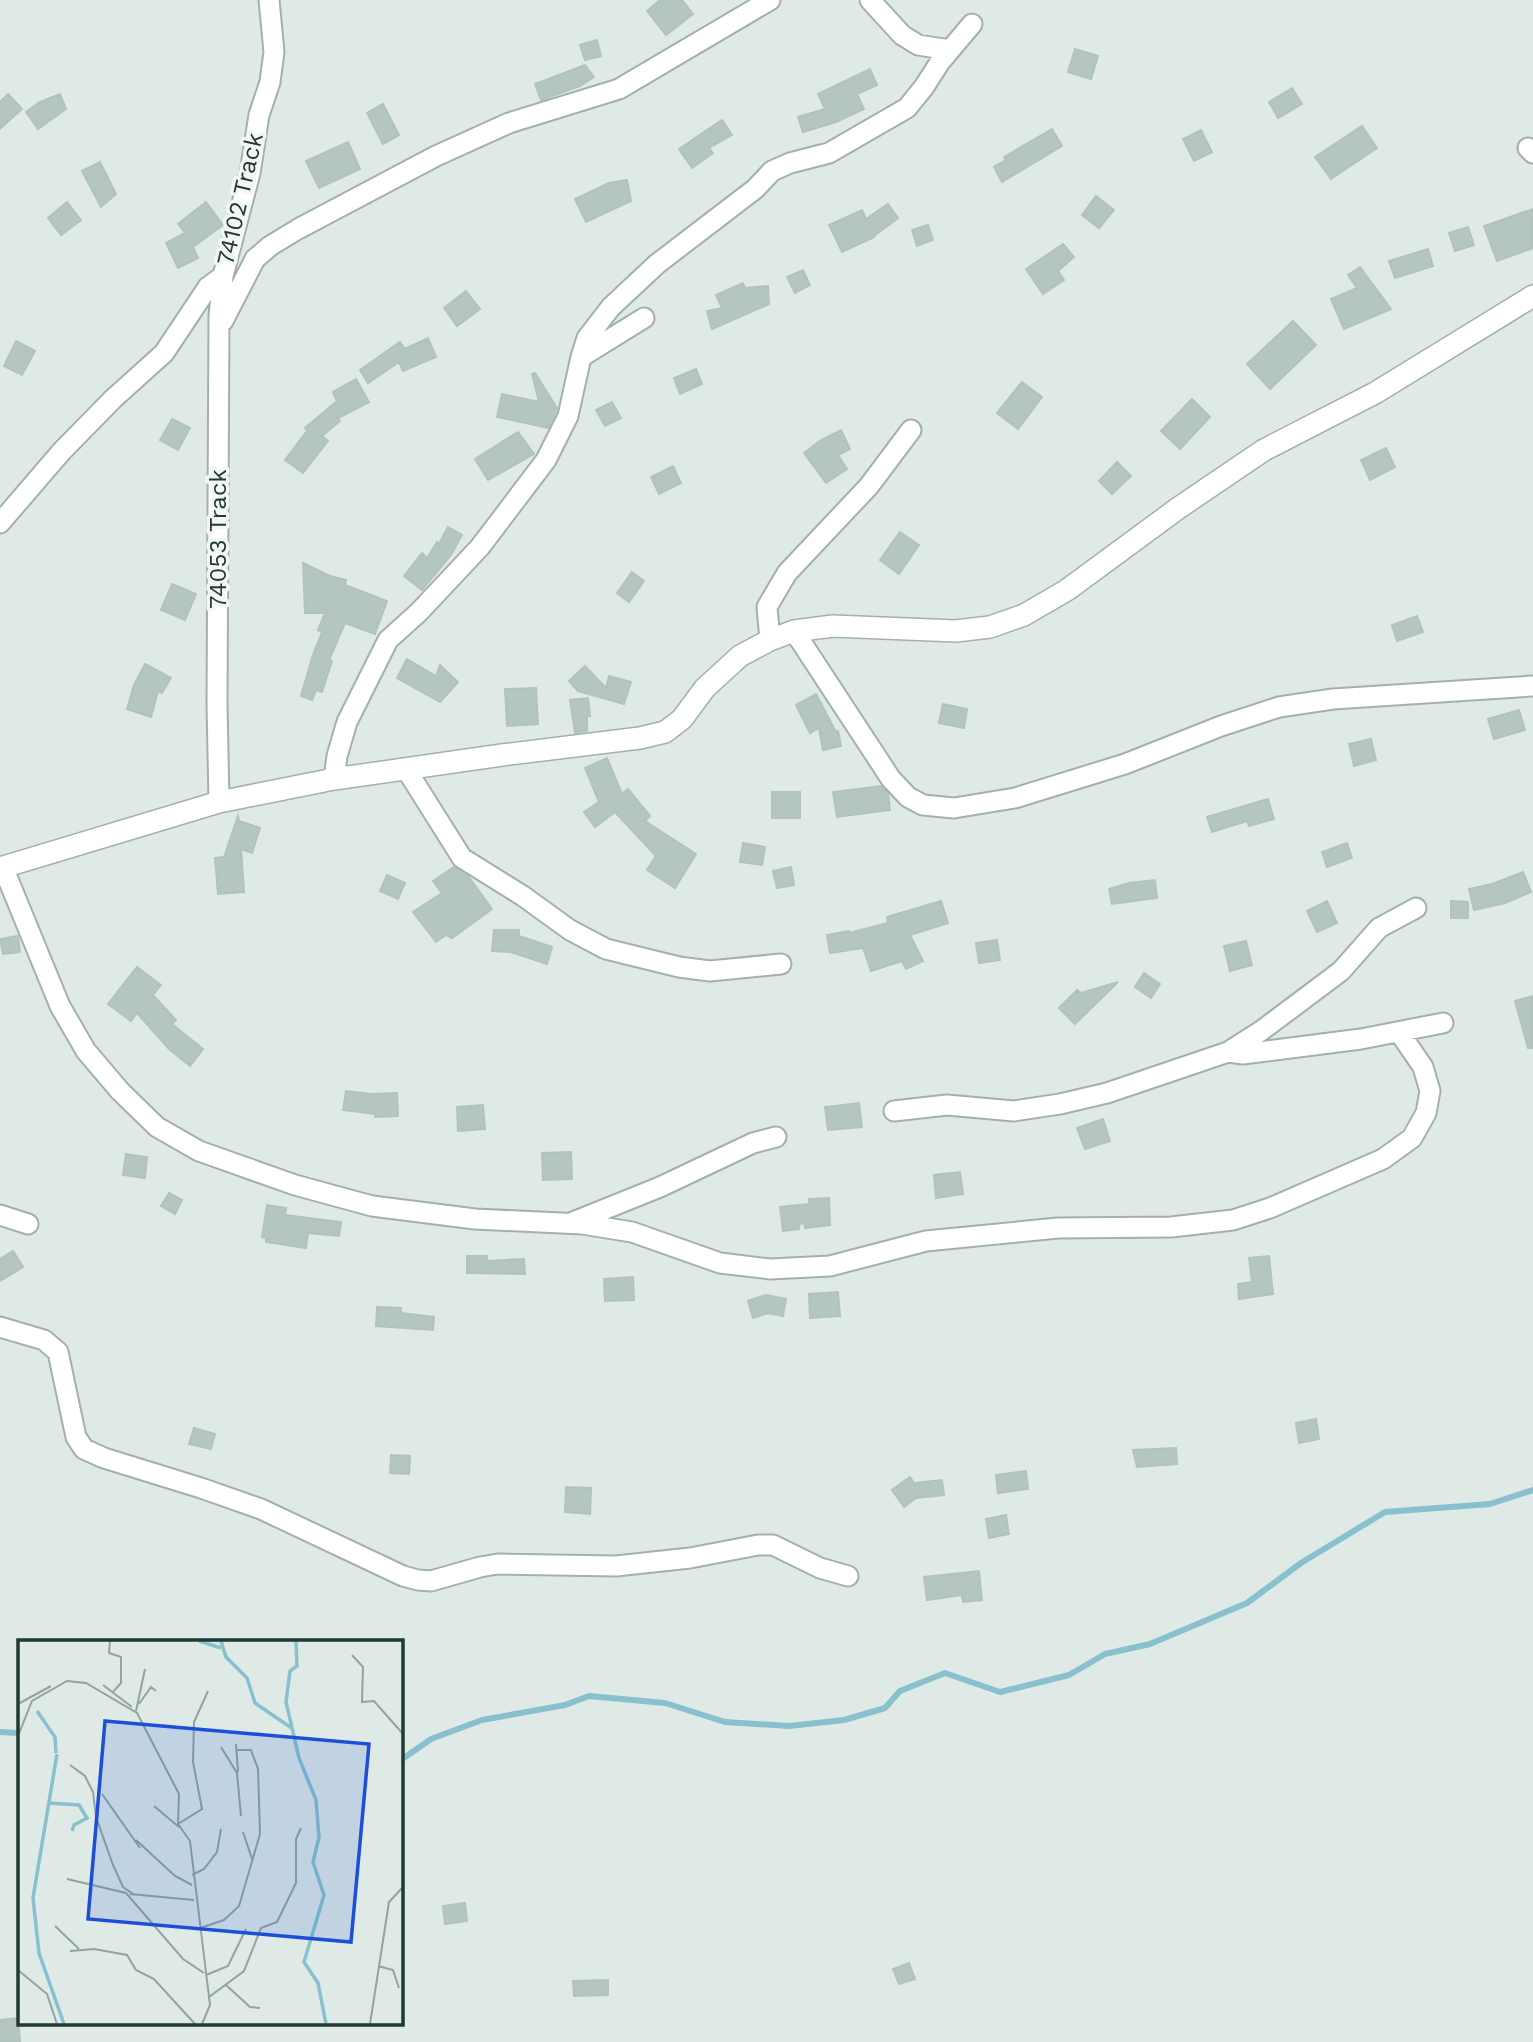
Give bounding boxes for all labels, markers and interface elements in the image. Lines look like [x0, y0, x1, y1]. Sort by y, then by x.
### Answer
street label: 74102 Track [211, 130, 269, 268]
street label: 74053 Track [204, 469, 232, 609]
inset map [18, 1640, 402, 2024]

